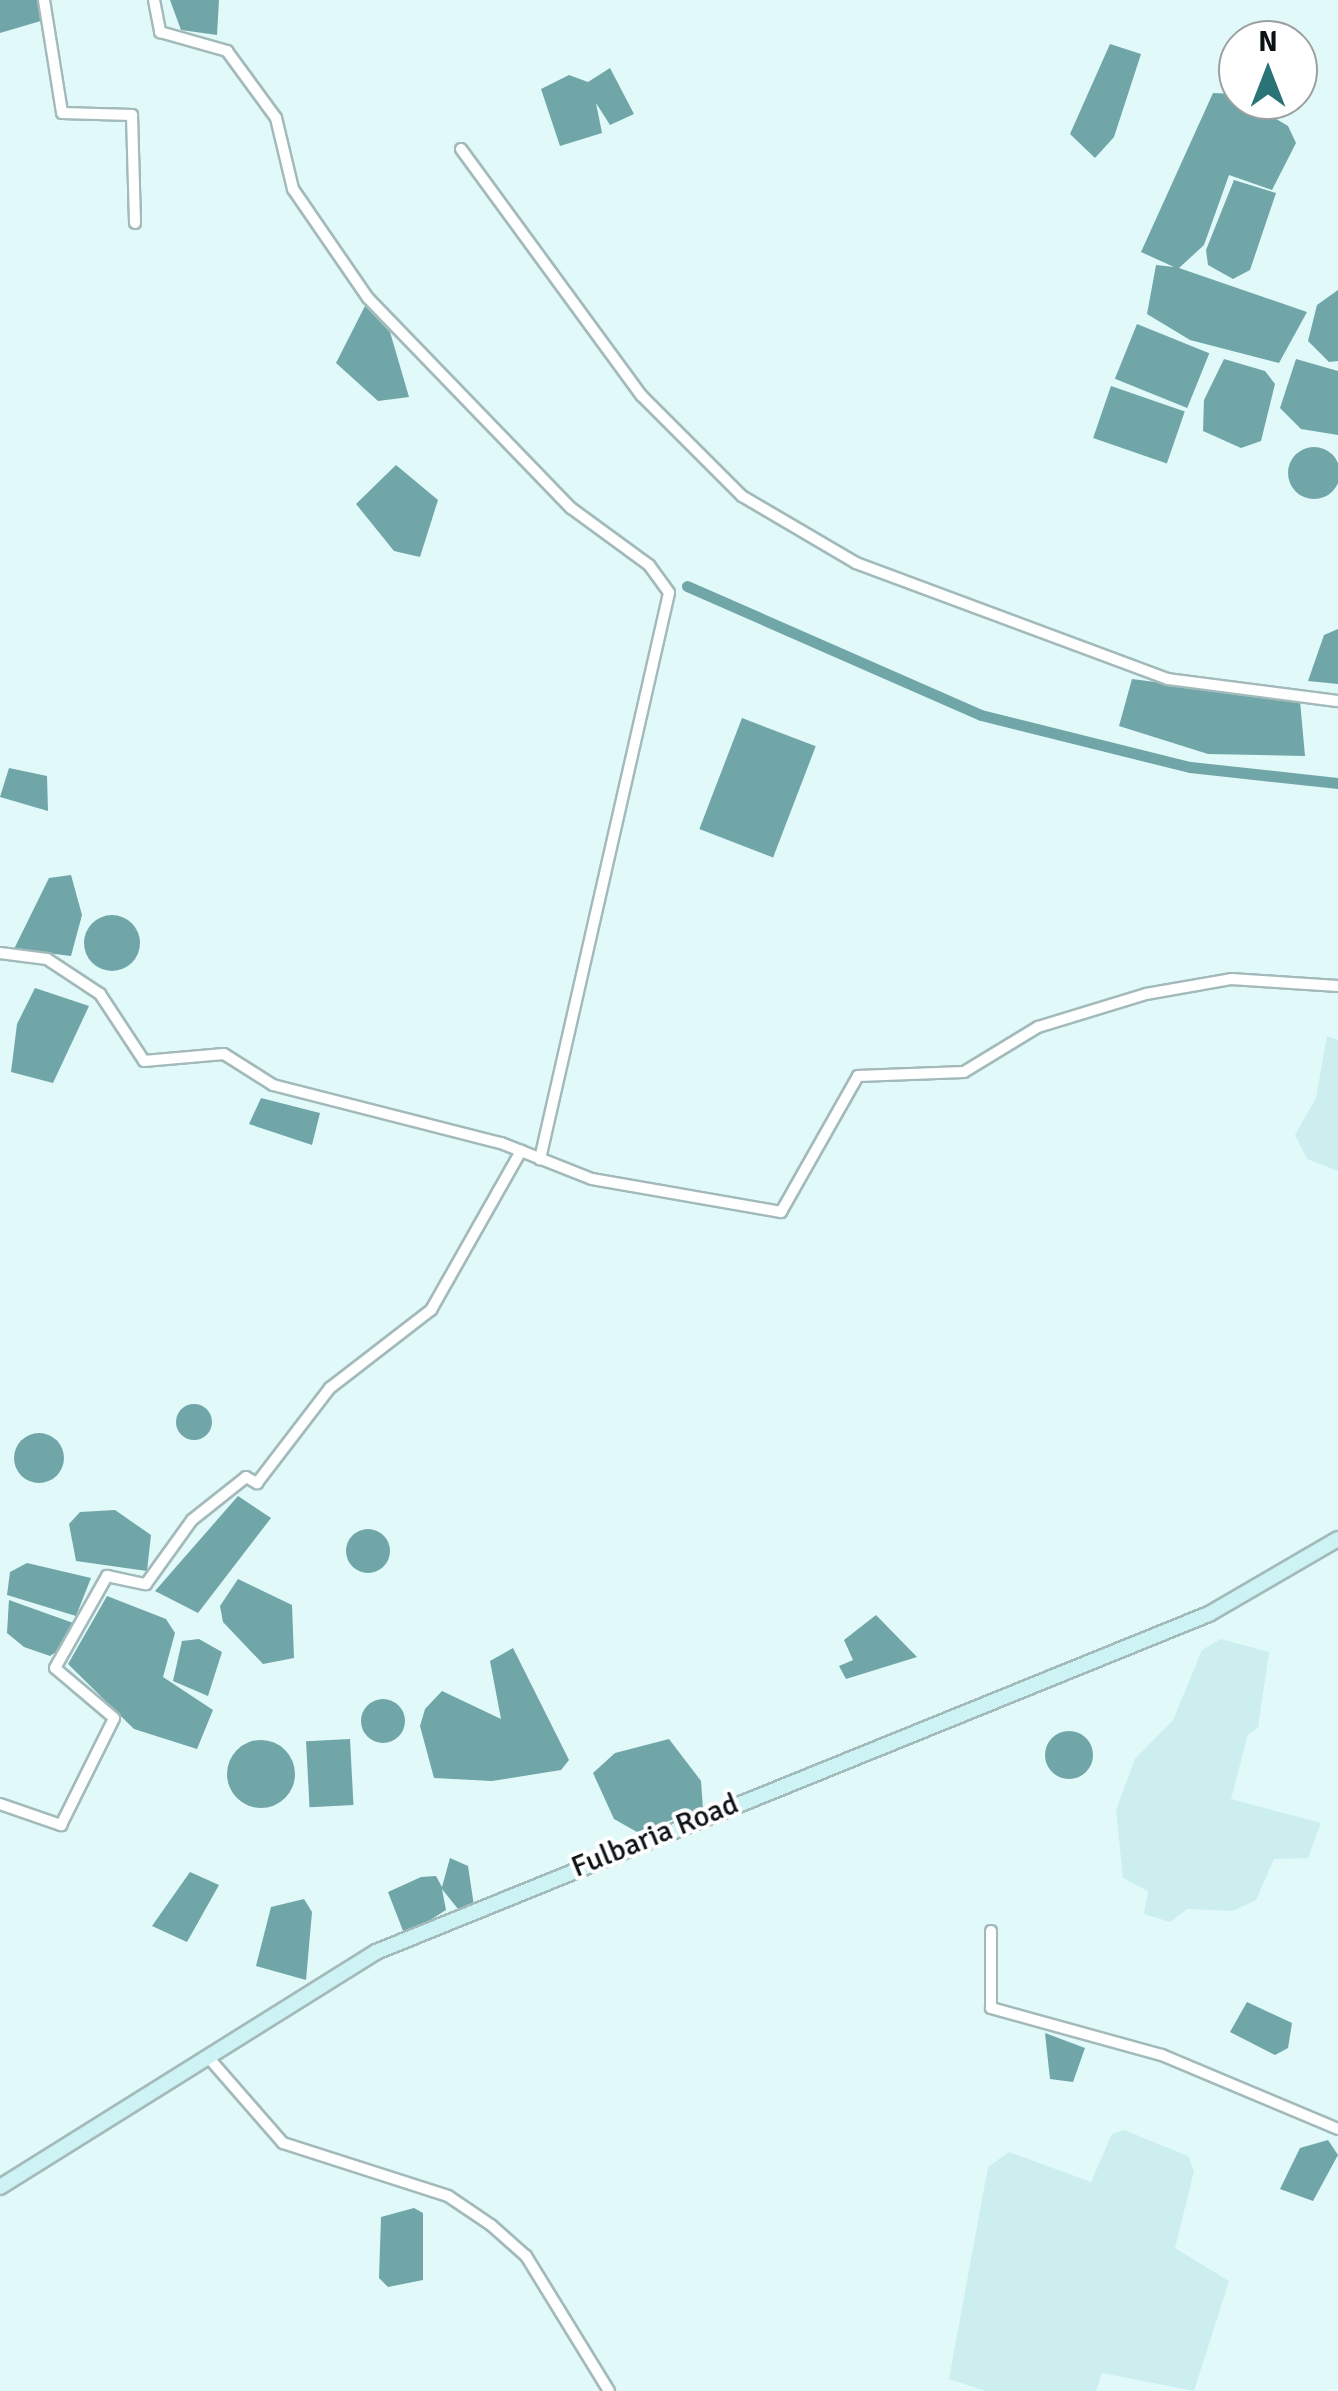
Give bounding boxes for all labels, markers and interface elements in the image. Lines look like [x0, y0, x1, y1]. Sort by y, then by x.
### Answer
north arrow [1218, 20, 1318, 120]
text: N [1258, 25, 1278, 59]
street label: Fulbaria Road [566, 1786, 744, 1886]

